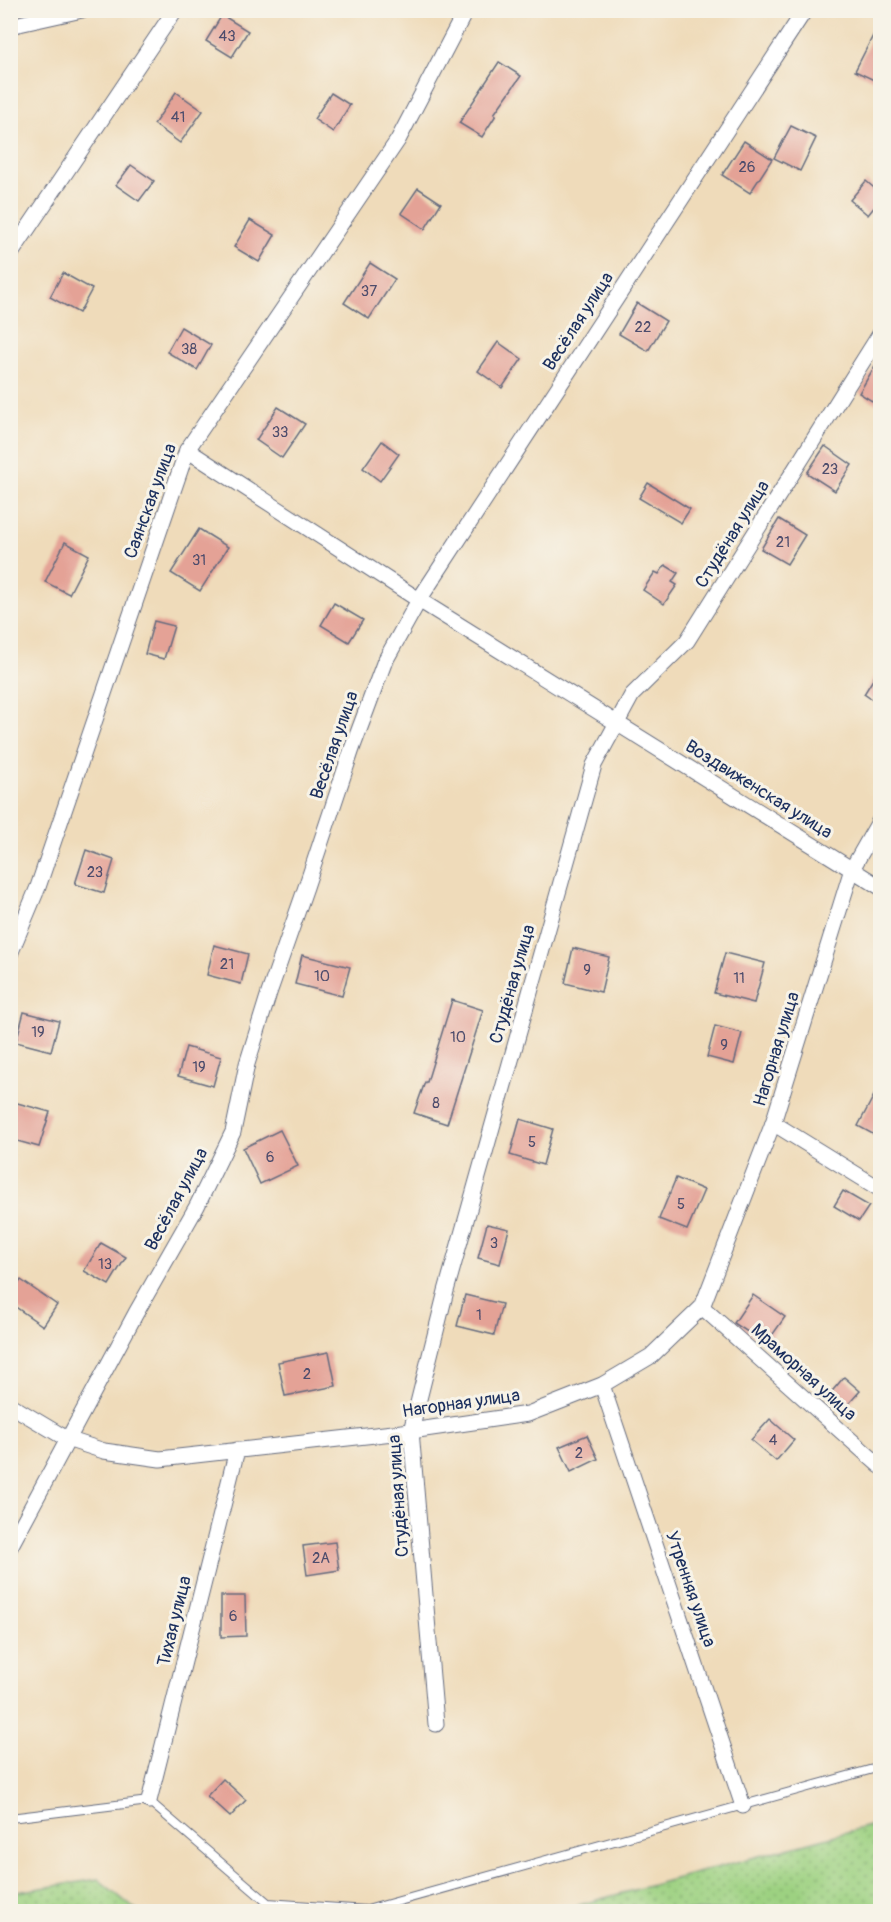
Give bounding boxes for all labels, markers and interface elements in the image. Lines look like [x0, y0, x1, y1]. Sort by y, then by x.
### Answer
house number: 43 [218, 27, 236, 46]
house number: 41 [171, 108, 185, 127]
house number: 26 [738, 158, 756, 177]
street label: Весёлая улица [538, 268, 619, 375]
house number: 37 [361, 282, 377, 301]
house number: 22 [635, 318, 651, 337]
house number: 38 [181, 340, 197, 359]
house number: 33 [272, 423, 288, 442]
street label: Саянская улица [119, 440, 182, 562]
house number: 23 [822, 460, 838, 479]
street label: Студёная улица [690, 476, 775, 592]
house number: 21 [776, 533, 790, 552]
house number: 31 [192, 551, 206, 570]
street label: Весёлая улица [305, 688, 364, 802]
street label: Воздвиженская улица [681, 735, 837, 844]
house number: 23 [87, 863, 103, 882]
street label: Студёная улица [484, 922, 540, 1046]
house number: 21 [220, 955, 234, 974]
house number: 9 [583, 961, 591, 980]
house number: 10 [314, 967, 330, 986]
house number: 11 [733, 969, 745, 988]
street label: Нагорная улица [748, 989, 805, 1109]
house number: 19 [31, 1023, 45, 1042]
house number: 10 [450, 1028, 466, 1047]
house number: 9 [720, 1036, 728, 1055]
house number: 19 [192, 1058, 206, 1077]
house number: 8 [432, 1094, 440, 1113]
house number: 5 [528, 1133, 536, 1152]
street label: Весёлая улица [140, 1144, 213, 1254]
house number: 6 [266, 1148, 274, 1167]
house number: 5 [677, 1195, 685, 1214]
house number: 3 [490, 1234, 498, 1253]
house number: 13 [98, 1255, 112, 1274]
house number: 1 [476, 1306, 482, 1325]
street label: Мраморная улица [746, 1319, 861, 1426]
house number: 2 [303, 1365, 311, 1384]
street label: Нагорная улица [401, 1384, 521, 1423]
house number: 4 [769, 1431, 778, 1450]
street label: Студёная улица [383, 1434, 414, 1558]
house number: 2 [575, 1444, 583, 1463]
street label: Утренняя улица [660, 1528, 721, 1650]
house number: 2А [312, 1549, 330, 1568]
street label: Тихая улица [152, 1573, 197, 1669]
house number: 6 [229, 1607, 237, 1626]

